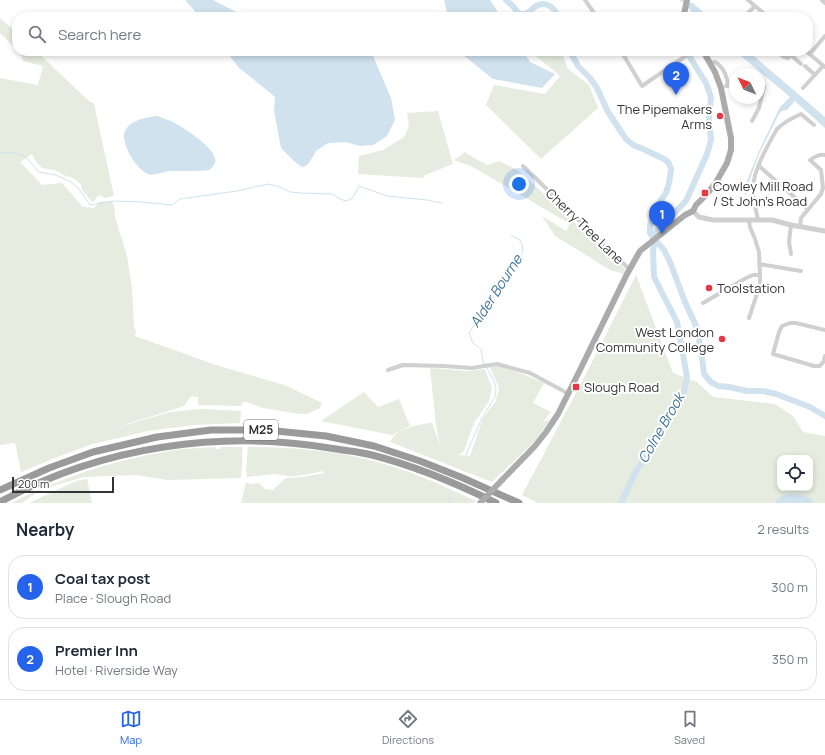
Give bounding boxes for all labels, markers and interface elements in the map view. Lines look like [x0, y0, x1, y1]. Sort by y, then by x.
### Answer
search box [12, 12, 813, 56]
icon: search [26, 23, 48, 45]
text: Search here [58, 24, 141, 45]
pin: 2 [663, 62, 689, 95]
north arrow [729, 68, 765, 104]
place label: The Pipemakers Arms [617, 100, 712, 133]
marker: The Pipemakers Arms [715, 111, 725, 121]
your location [509, 174, 529, 194]
place label: Cowley Mill Road / St John's Road [713, 177, 813, 210]
street label: Cherry Tree Lane [542, 184, 628, 268]
marker: Cowley Mill Road / St John's Road [700, 188, 710, 198]
pin: 1 [649, 201, 675, 234]
water label: Alder Bourne [465, 250, 527, 331]
place label: Toolstation [717, 279, 785, 297]
marker: Toolstation [704, 283, 714, 293]
place label: West London Community College [596, 323, 714, 356]
marker: West London Community College [717, 334, 727, 344]
place label: Slough Road [584, 378, 659, 396]
marker: Slough Road [571, 382, 581, 392]
water label: Colne Brook [633, 388, 689, 466]
road number: M25 [244, 420, 278, 440]
map controls [777, 455, 813, 491]
button: locate [777, 455, 813, 491]
scale bar [12, 475, 114, 494]
text: 200 m [18, 476, 49, 491]
text: Nearby [16, 518, 74, 541]
text: 2 results [757, 520, 809, 538]
text: Coal tax post [55, 568, 151, 589]
text: 1 [27, 578, 33, 596]
text: 300 m [771, 578, 808, 596]
text: Place · Slough Road [55, 589, 171, 607]
text: Premier Inn [55, 640, 138, 661]
text: 2 [26, 650, 34, 668]
text: 350 m [772, 650, 808, 668]
text: Hotel · Riverside Way [55, 661, 178, 679]
tab: Map [120, 708, 142, 747]
tab: Directions [382, 708, 434, 747]
tab: Saved [674, 708, 705, 747]

